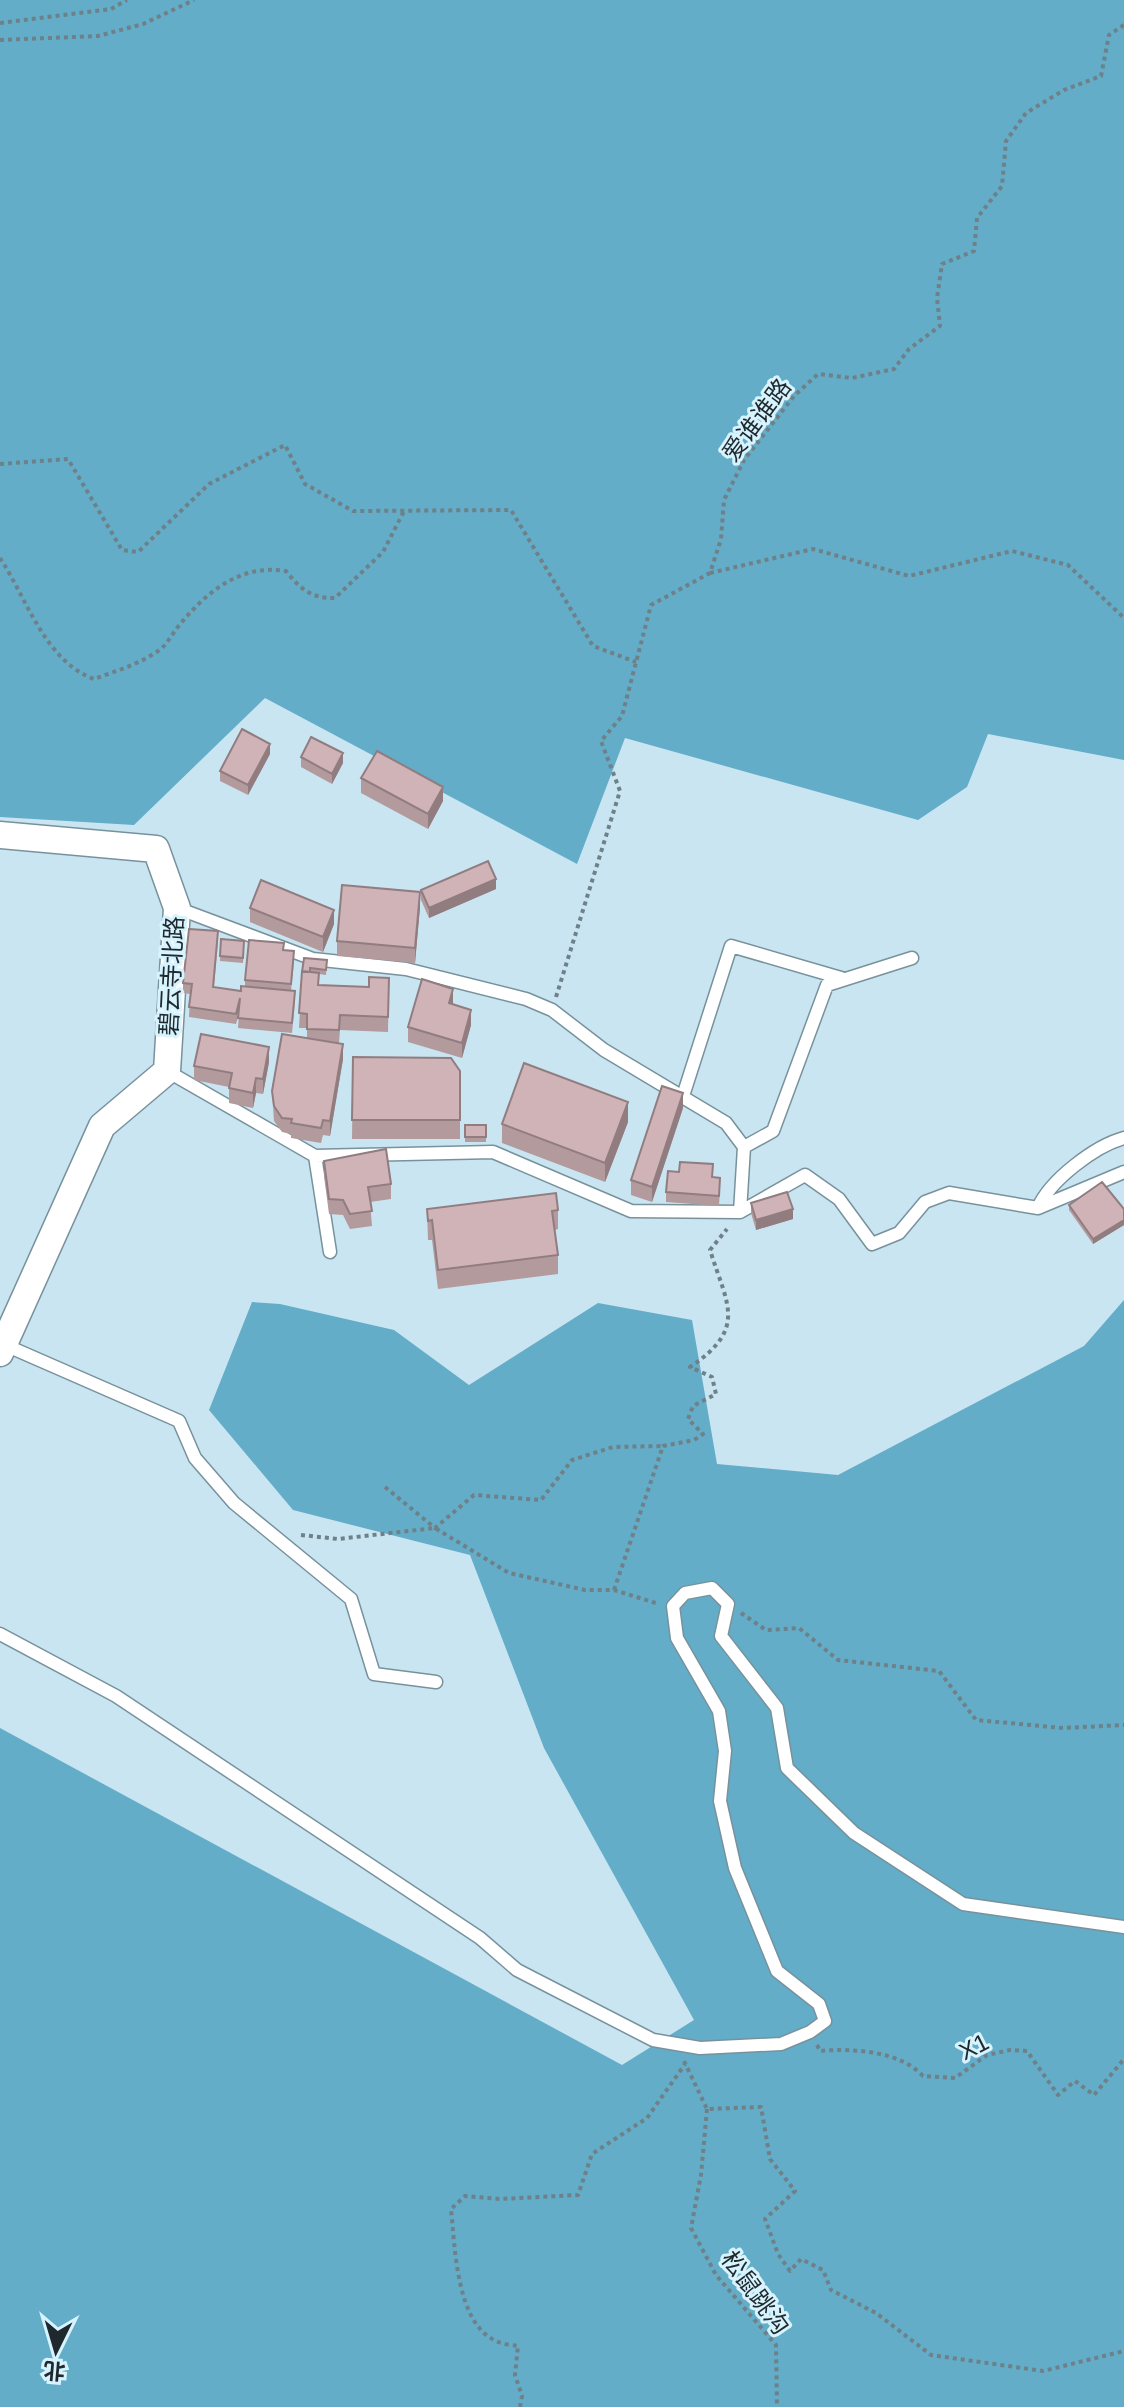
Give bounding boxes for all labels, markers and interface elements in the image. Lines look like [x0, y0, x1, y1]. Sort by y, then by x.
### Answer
street label: 爱谁谁路 [717, 373, 796, 466]
street label: 碧云寺北路 [155, 915, 188, 1037]
street label: X1 [955, 2028, 993, 2065]
street label: 松鼠跳沟 [716, 2246, 795, 2339]
north arrow [16, 2311, 96, 2391]
text: 北 [42, 2357, 66, 2384]

